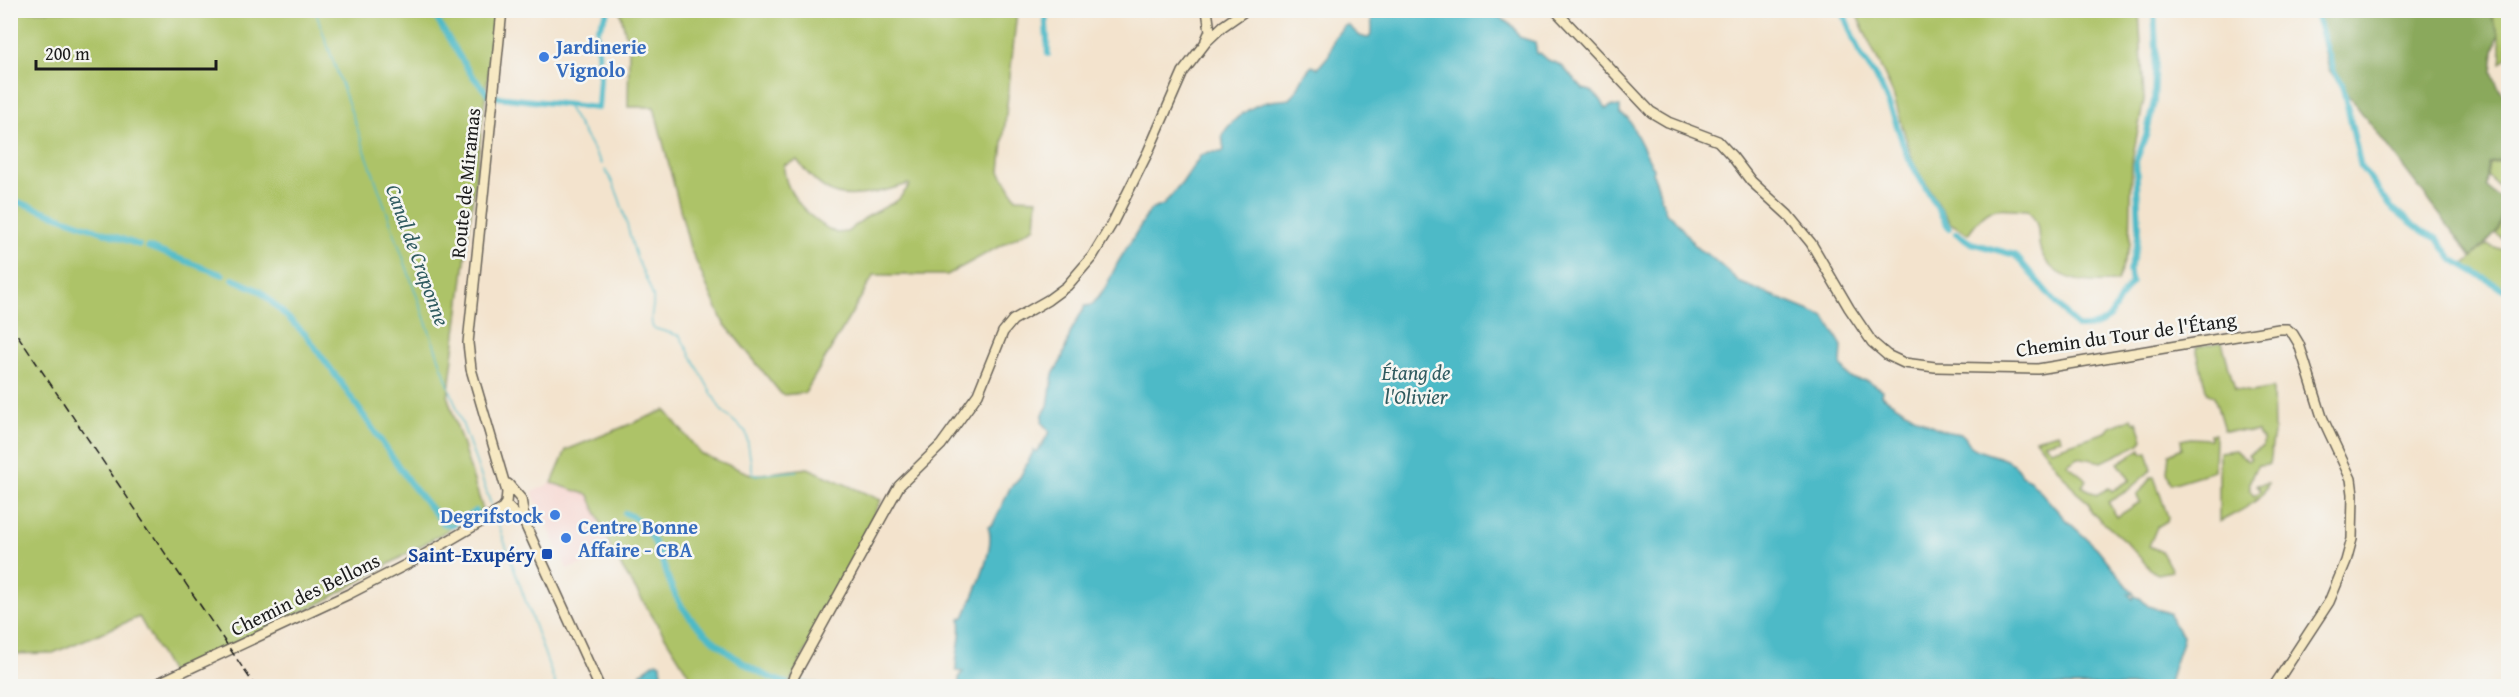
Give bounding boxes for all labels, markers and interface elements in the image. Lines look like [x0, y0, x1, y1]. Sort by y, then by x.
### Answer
place label: Jardinerie Vignolo [553, 32, 647, 84]
scale bar [36, 33, 216, 71]
text: 200 m [45, 40, 90, 67]
marker: Jardinerie Vignolo [537, 50, 551, 64]
street label: Route de Miramas [443, 106, 487, 260]
water label: Canal de Craponne [378, 180, 458, 330]
street label: Chemin du Tour de l'Étang [2014, 304, 2238, 364]
water label: Étang de l'Olivier [1380, 357, 1451, 412]
place label: Degrifstock [440, 501, 544, 530]
marker: Degrifstock [548, 508, 562, 522]
place label: Centre Bonne Affaire - CBA [578, 512, 698, 564]
marker: Centre Bonne Affaire - CBA [559, 531, 573, 545]
place label: Saint-Exupéry [408, 540, 536, 569]
street label: Chemin des Bellons [225, 545, 385, 643]
marker: Saint-Exupéry [540, 547, 554, 561]

